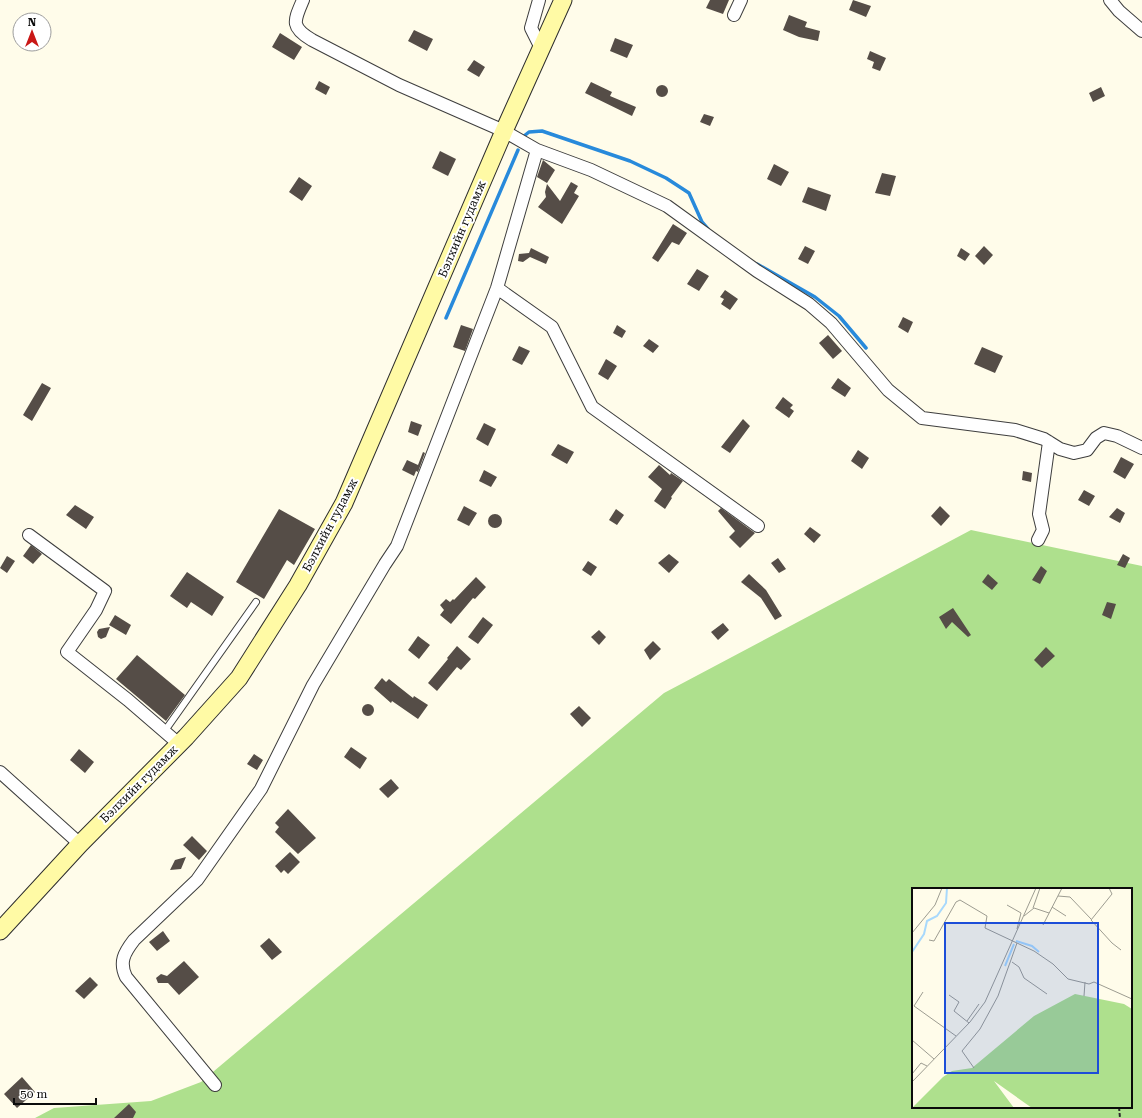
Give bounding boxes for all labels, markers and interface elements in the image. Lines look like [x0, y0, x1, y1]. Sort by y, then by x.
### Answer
north arrow [12, 12, 52, 52]
text: N [28, 16, 37, 29]
street label: Бэлхийн гудамж [435, 178, 489, 280]
street label: Бэлхийн гудамж [299, 476, 361, 574]
street label: Бэлхийн гудамж [97, 742, 181, 826]
inset map [912, 888, 1132, 1108]
scale bar [14, 1080, 96, 1106]
text: 50 m [20, 1087, 47, 1101]

